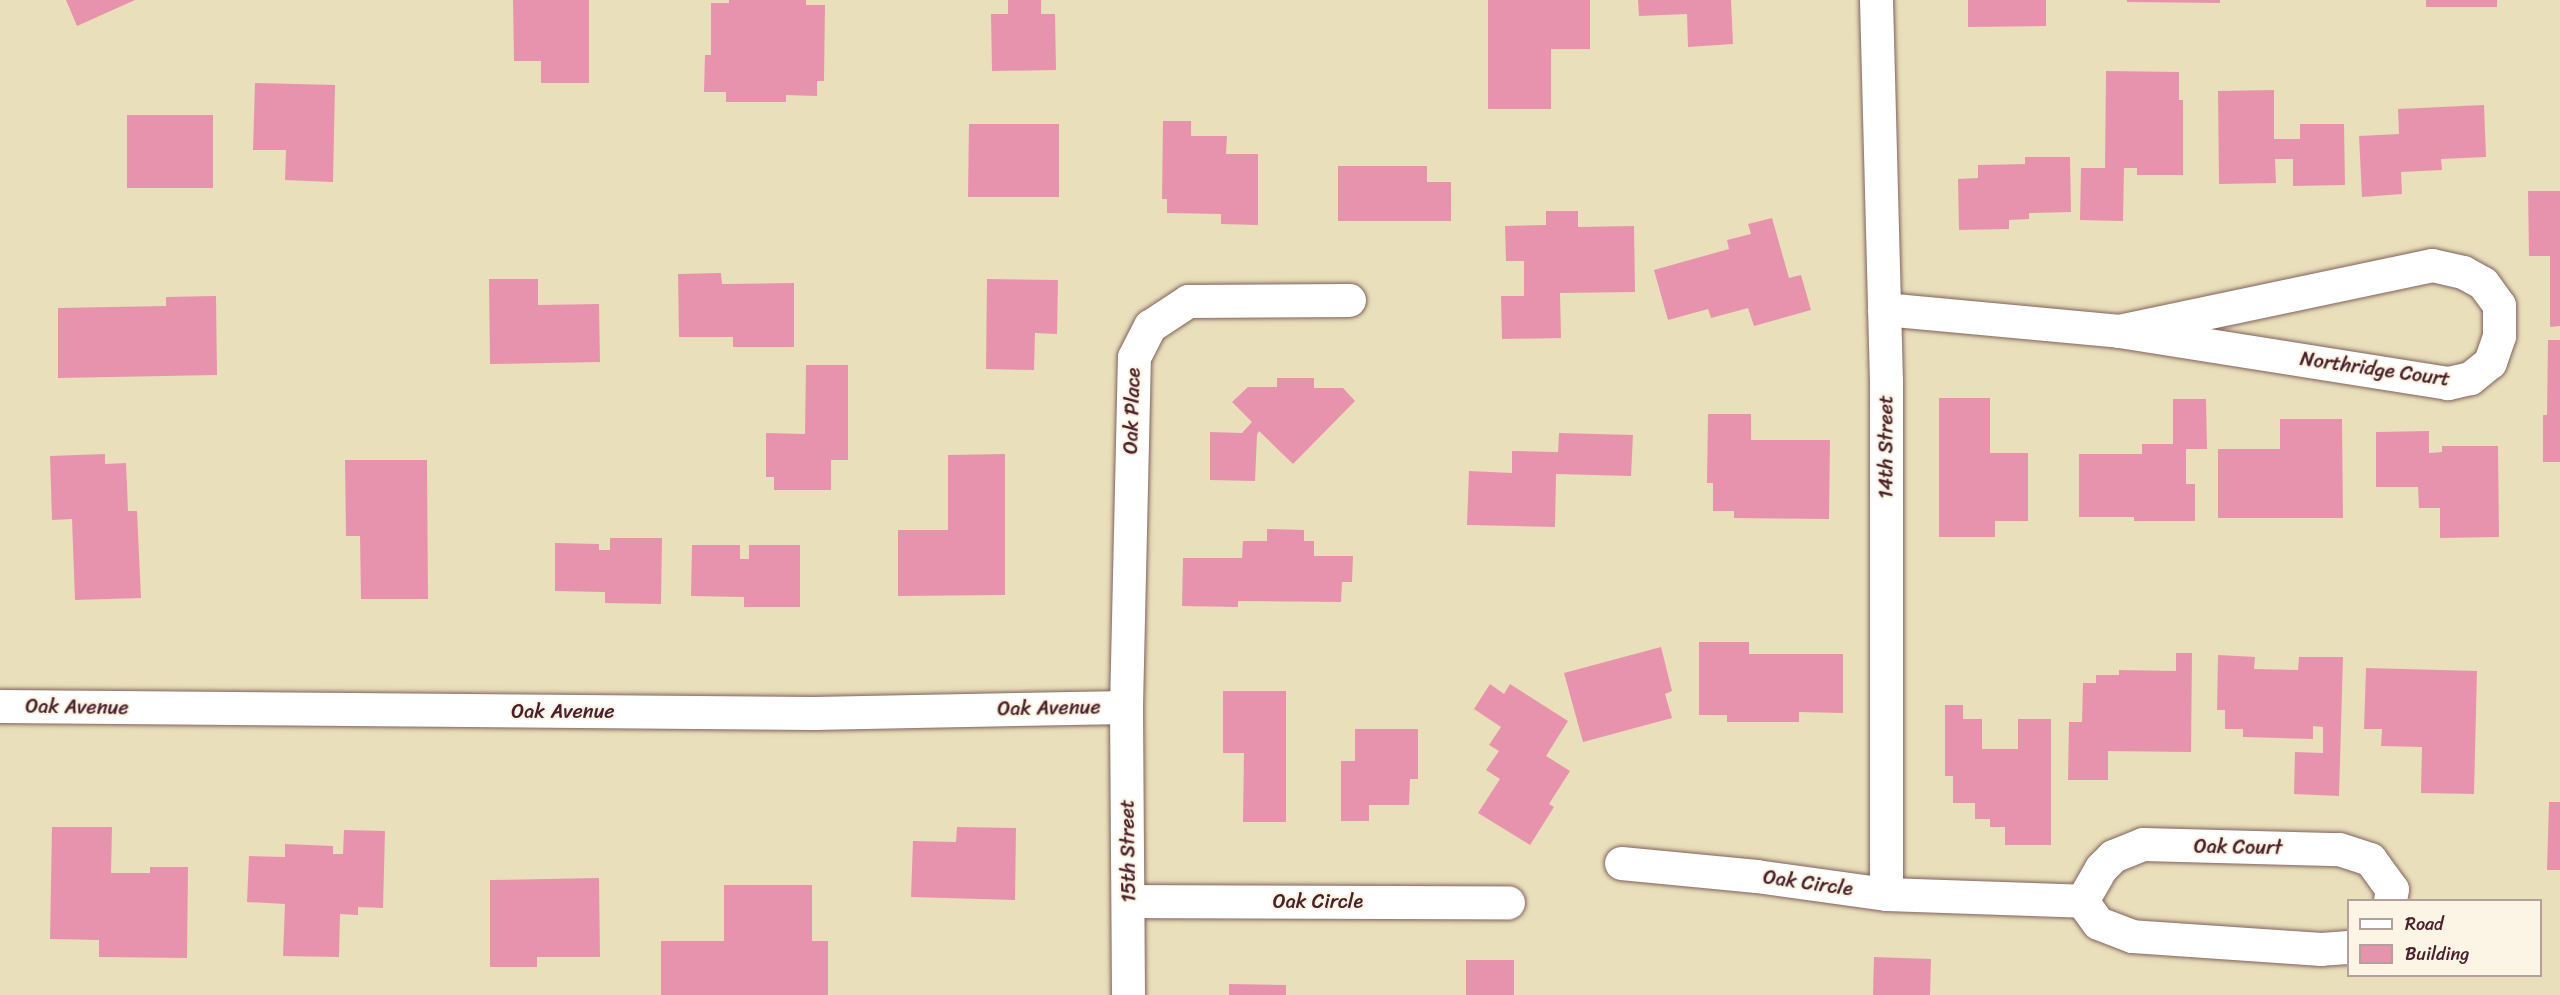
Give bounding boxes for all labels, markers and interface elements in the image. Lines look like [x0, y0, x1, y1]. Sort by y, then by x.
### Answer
street label: Northridge Court [2299, 347, 2451, 391]
street label: Oak Place [1118, 367, 1146, 455]
street label: 14th Street [1874, 395, 1898, 499]
street label: Oak Avenue [25, 694, 129, 720]
street label: Oak Avenue [997, 695, 1101, 721]
street label: Oak Avenue [512, 699, 614, 723]
street label: 15th Street [1115, 799, 1141, 903]
street label: Oak Court [2193, 834, 2283, 860]
street label: Oak Circle [1761, 865, 1855, 901]
street label: Oak Circle [1273, 889, 1363, 913]
legend [2347, 899, 2542, 977]
text: Road [2405, 908, 2444, 940]
text: Building [2405, 938, 2469, 970]

